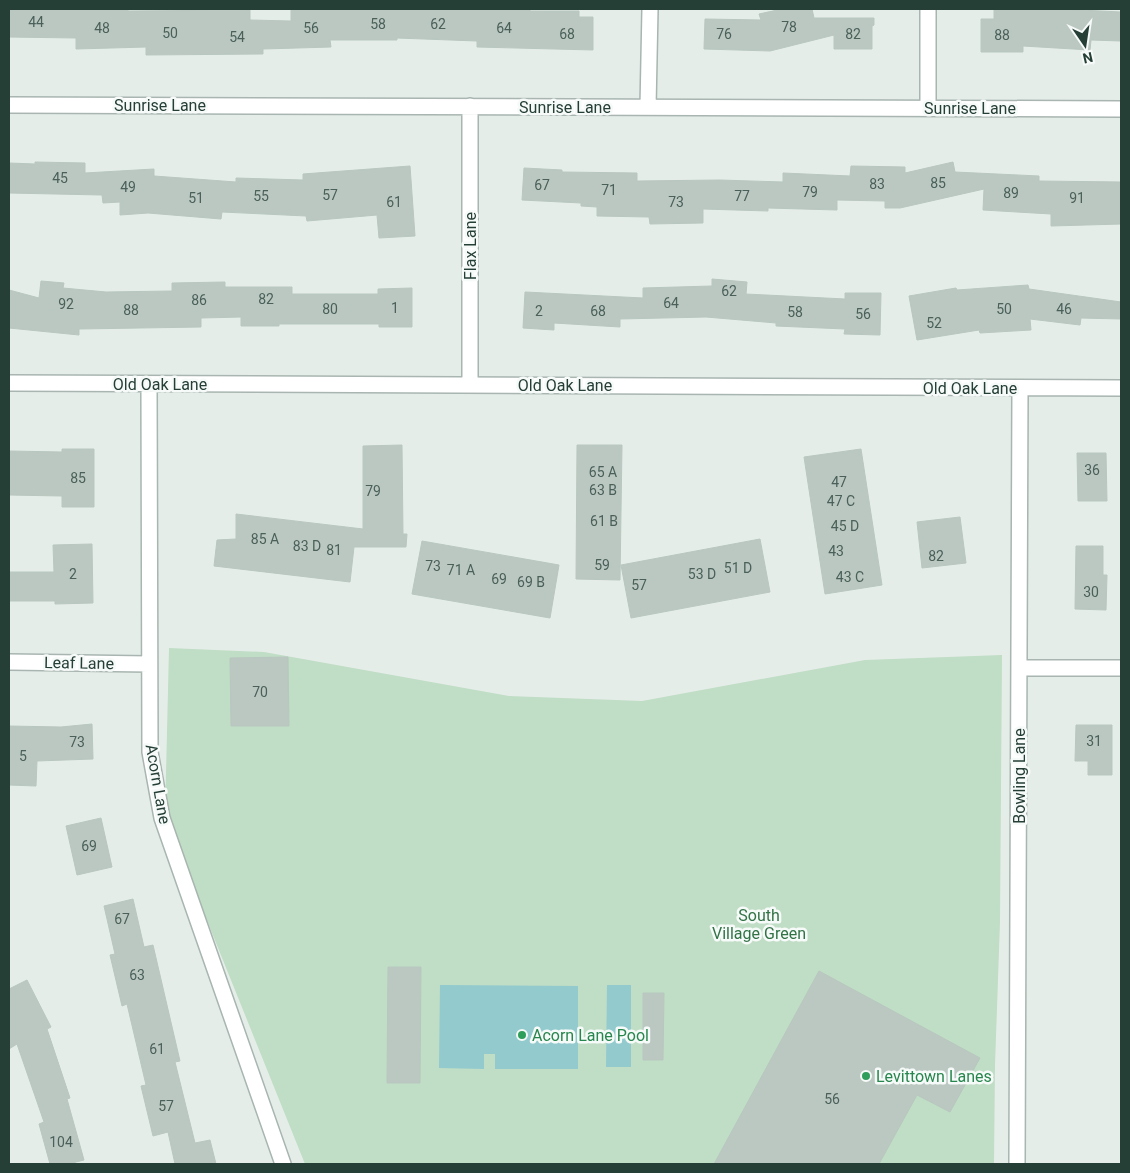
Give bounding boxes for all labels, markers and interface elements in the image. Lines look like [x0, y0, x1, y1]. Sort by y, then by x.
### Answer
house number: 44 [28, 14, 44, 30]
house number: 58 [370, 16, 386, 32]
house number: 62 [430, 16, 446, 32]
house number: 78 [781, 19, 797, 35]
house number: 48 [94, 20, 110, 36]
house number: 56 [303, 20, 319, 36]
house number: 64 [496, 20, 512, 36]
north arrow [1060, 20, 1110, 70]
house number: 50 [162, 25, 178, 41]
house number: 68 [559, 26, 575, 42]
house number: 76 [716, 26, 732, 42]
house number: 82 [845, 26, 861, 42]
house number: 88 [994, 27, 1010, 43]
house number: 54 [229, 29, 245, 45]
text: N [1081, 49, 1095, 67]
street label: Sunrise Lane [114, 96, 206, 115]
street label: Sunrise Lane [519, 98, 611, 117]
street label: Sunrise Lane [924, 99, 1016, 118]
house number: 45 [52, 170, 68, 186]
house number: 85 [930, 175, 946, 191]
house number: 83 [869, 176, 885, 192]
house number: 67 [534, 177, 550, 193]
house number: 49 [120, 179, 136, 195]
house number: 71 [601, 182, 617, 198]
house number: 79 [802, 184, 818, 200]
house number: 89 [1003, 185, 1019, 201]
house number: 57 [322, 187, 338, 203]
house number: 55 [253, 188, 269, 204]
house number: 77 [734, 188, 750, 204]
house number: 51 [188, 190, 204, 206]
house number: 91 [1069, 190, 1085, 206]
house number: 61 [386, 194, 402, 210]
house number: 73 [668, 194, 684, 210]
street label: Flax Lane [461, 212, 480, 280]
house number: 62 [721, 283, 737, 299]
house number: 82 [258, 291, 274, 307]
house number: 86 [191, 292, 207, 308]
house number: 64 [663, 295, 679, 311]
house number: 92 [58, 296, 74, 312]
house number: 1 [391, 300, 399, 316]
house number: 80 [322, 301, 338, 317]
house number: 50 [996, 301, 1012, 317]
house number: 46 [1056, 301, 1072, 317]
house number: 88 [123, 302, 139, 318]
house number: 2 [535, 303, 543, 319]
house number: 68 [590, 303, 606, 319]
house number: 58 [787, 304, 803, 320]
house number: 56 [855, 306, 871, 322]
house number: 52 [926, 315, 942, 331]
street label: Old Oak Lane [113, 375, 207, 394]
street label: Old Oak Lane [518, 376, 612, 395]
street label: Old Oak Lane [923, 379, 1017, 398]
house number: 36 [1084, 462, 1100, 478]
house number: 65 A [589, 464, 617, 480]
house number: 85 [70, 470, 86, 486]
house number: 47 [831, 474, 847, 490]
house number: 63 B [589, 482, 617, 498]
house number: 79 [365, 483, 381, 499]
house number: 47 C [827, 493, 855, 509]
house number: 61 B [590, 513, 618, 529]
house number: 45 D [831, 518, 859, 534]
house number: 85 A [251, 531, 279, 547]
house number: 83 D [293, 538, 321, 554]
house number: 81 [326, 542, 342, 558]
house number: 43 [828, 543, 844, 559]
house number: 82 [928, 548, 944, 564]
house number: 59 [594, 557, 610, 573]
house number: 73 [425, 558, 441, 574]
house number: 51 D [724, 560, 752, 576]
house number: 71 A [447, 562, 475, 578]
house number: 2 [69, 566, 77, 582]
house number: 53 D [688, 566, 716, 582]
house number: 43 C [836, 569, 864, 585]
house number: 69 [491, 571, 507, 587]
house number: 69 B [517, 574, 545, 590]
house number: 57 [631, 577, 647, 593]
house number: 30 [1083, 584, 1099, 600]
street label: Leaf Lane [44, 653, 114, 673]
house number: 70 [252, 684, 268, 700]
street label: Bowling Lane [1010, 728, 1029, 824]
house number: 31 [1086, 733, 1102, 749]
house number: 73 [69, 734, 85, 750]
street label: Acorn Lane [142, 743, 174, 825]
house number: 5 [19, 748, 27, 764]
house number: 69 [81, 838, 97, 854]
park label: South Village Green [712, 906, 806, 943]
house number: 67 [114, 911, 130, 927]
house number: 63 [129, 967, 145, 983]
place label: Acorn Lane Pool [532, 1026, 649, 1045]
marker: Acorn Lane Pool [516, 1029, 528, 1041]
house number: 61 [149, 1041, 165, 1057]
place label: Levittown Lanes [876, 1067, 992, 1086]
marker: Levittown Lanes [860, 1070, 872, 1082]
house number: 56 [824, 1091, 840, 1107]
house number: 57 [158, 1098, 174, 1114]
house number: 104 [49, 1134, 73, 1150]

